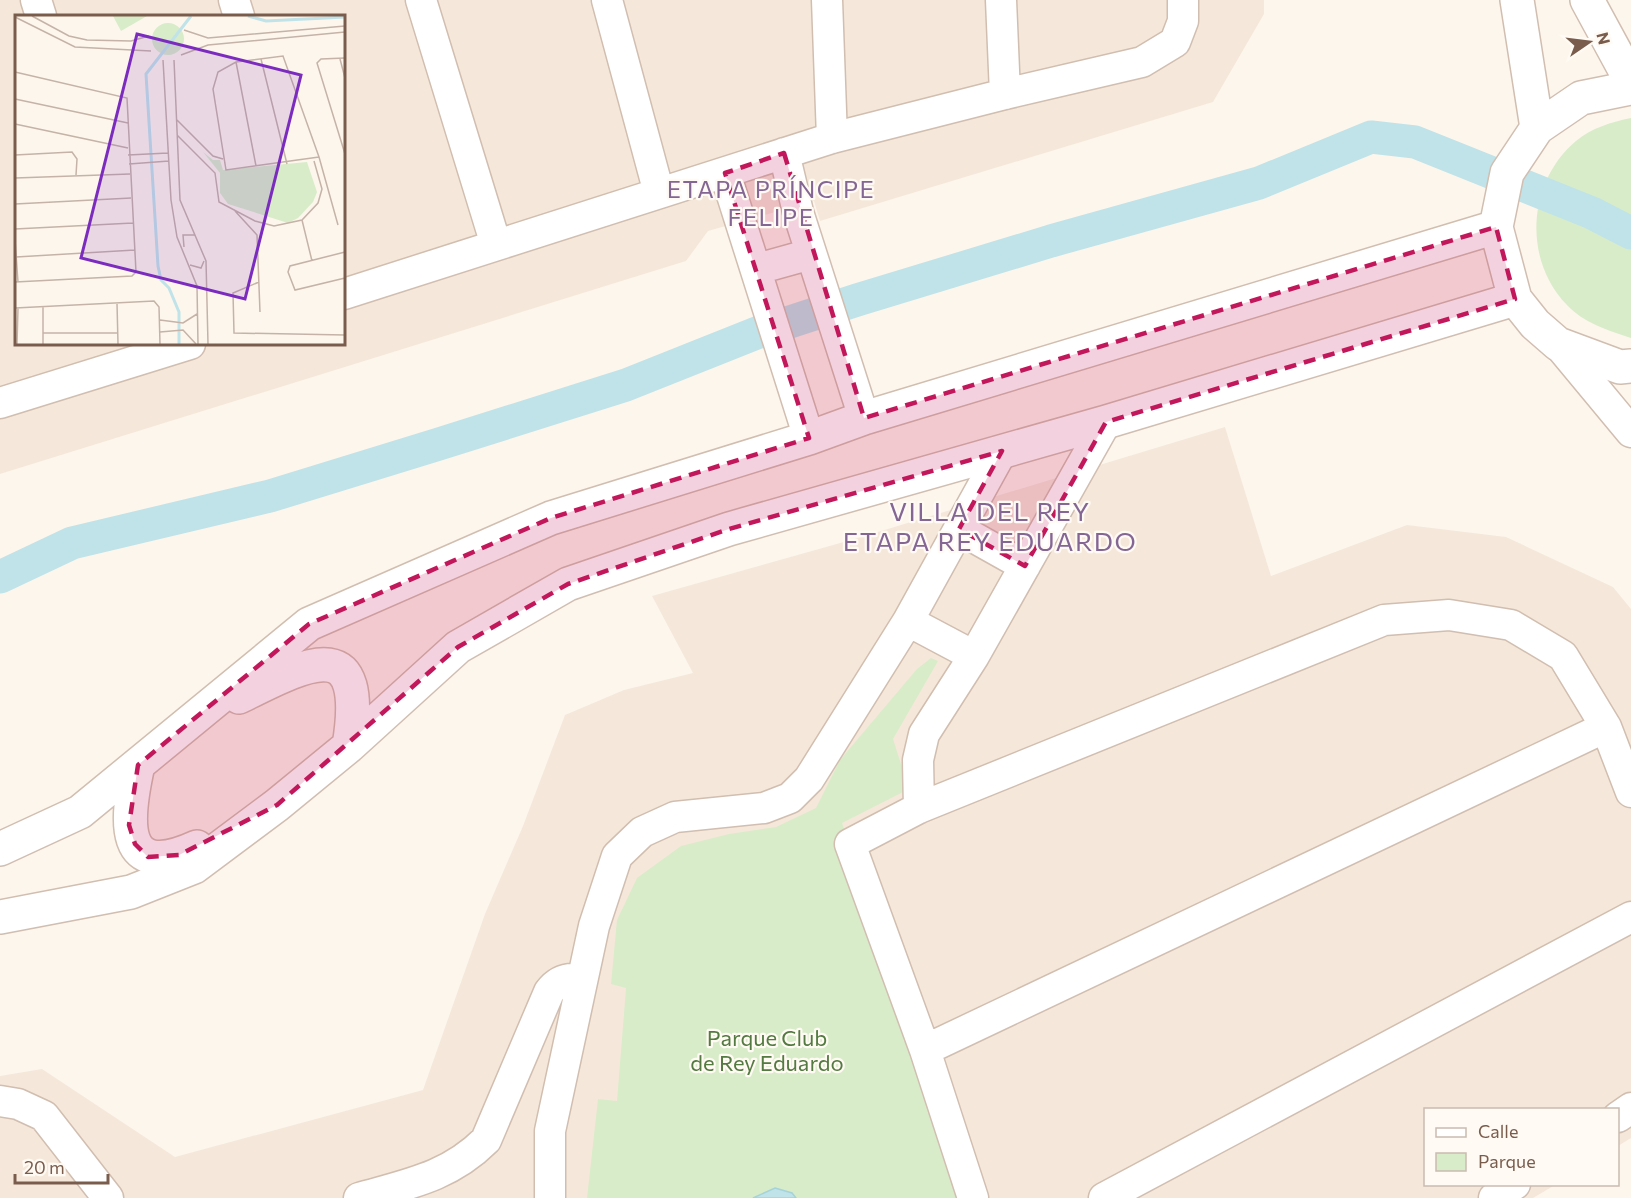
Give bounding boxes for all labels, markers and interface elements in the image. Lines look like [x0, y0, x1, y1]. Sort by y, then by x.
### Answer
north arrow [1559, 12, 1619, 72]
inset map [15, 15, 345, 345]
text: N [1593, 30, 1615, 46]
district label: ETAPA PRÍNCIPE FELIPE [667, 174, 875, 231]
district label: VILLA DEL REY ETAPA REY EDUARDO [843, 495, 1137, 556]
park label: Parque Club de Rey Eduardo [690, 1024, 844, 1076]
legend [1424, 1108, 1619, 1186]
text: Calle [1478, 1120, 1518, 1142]
scale bar [15, 1147, 108, 1185]
text: Parque [1478, 1150, 1536, 1172]
text: 20 m [24, 1156, 65, 1178]

